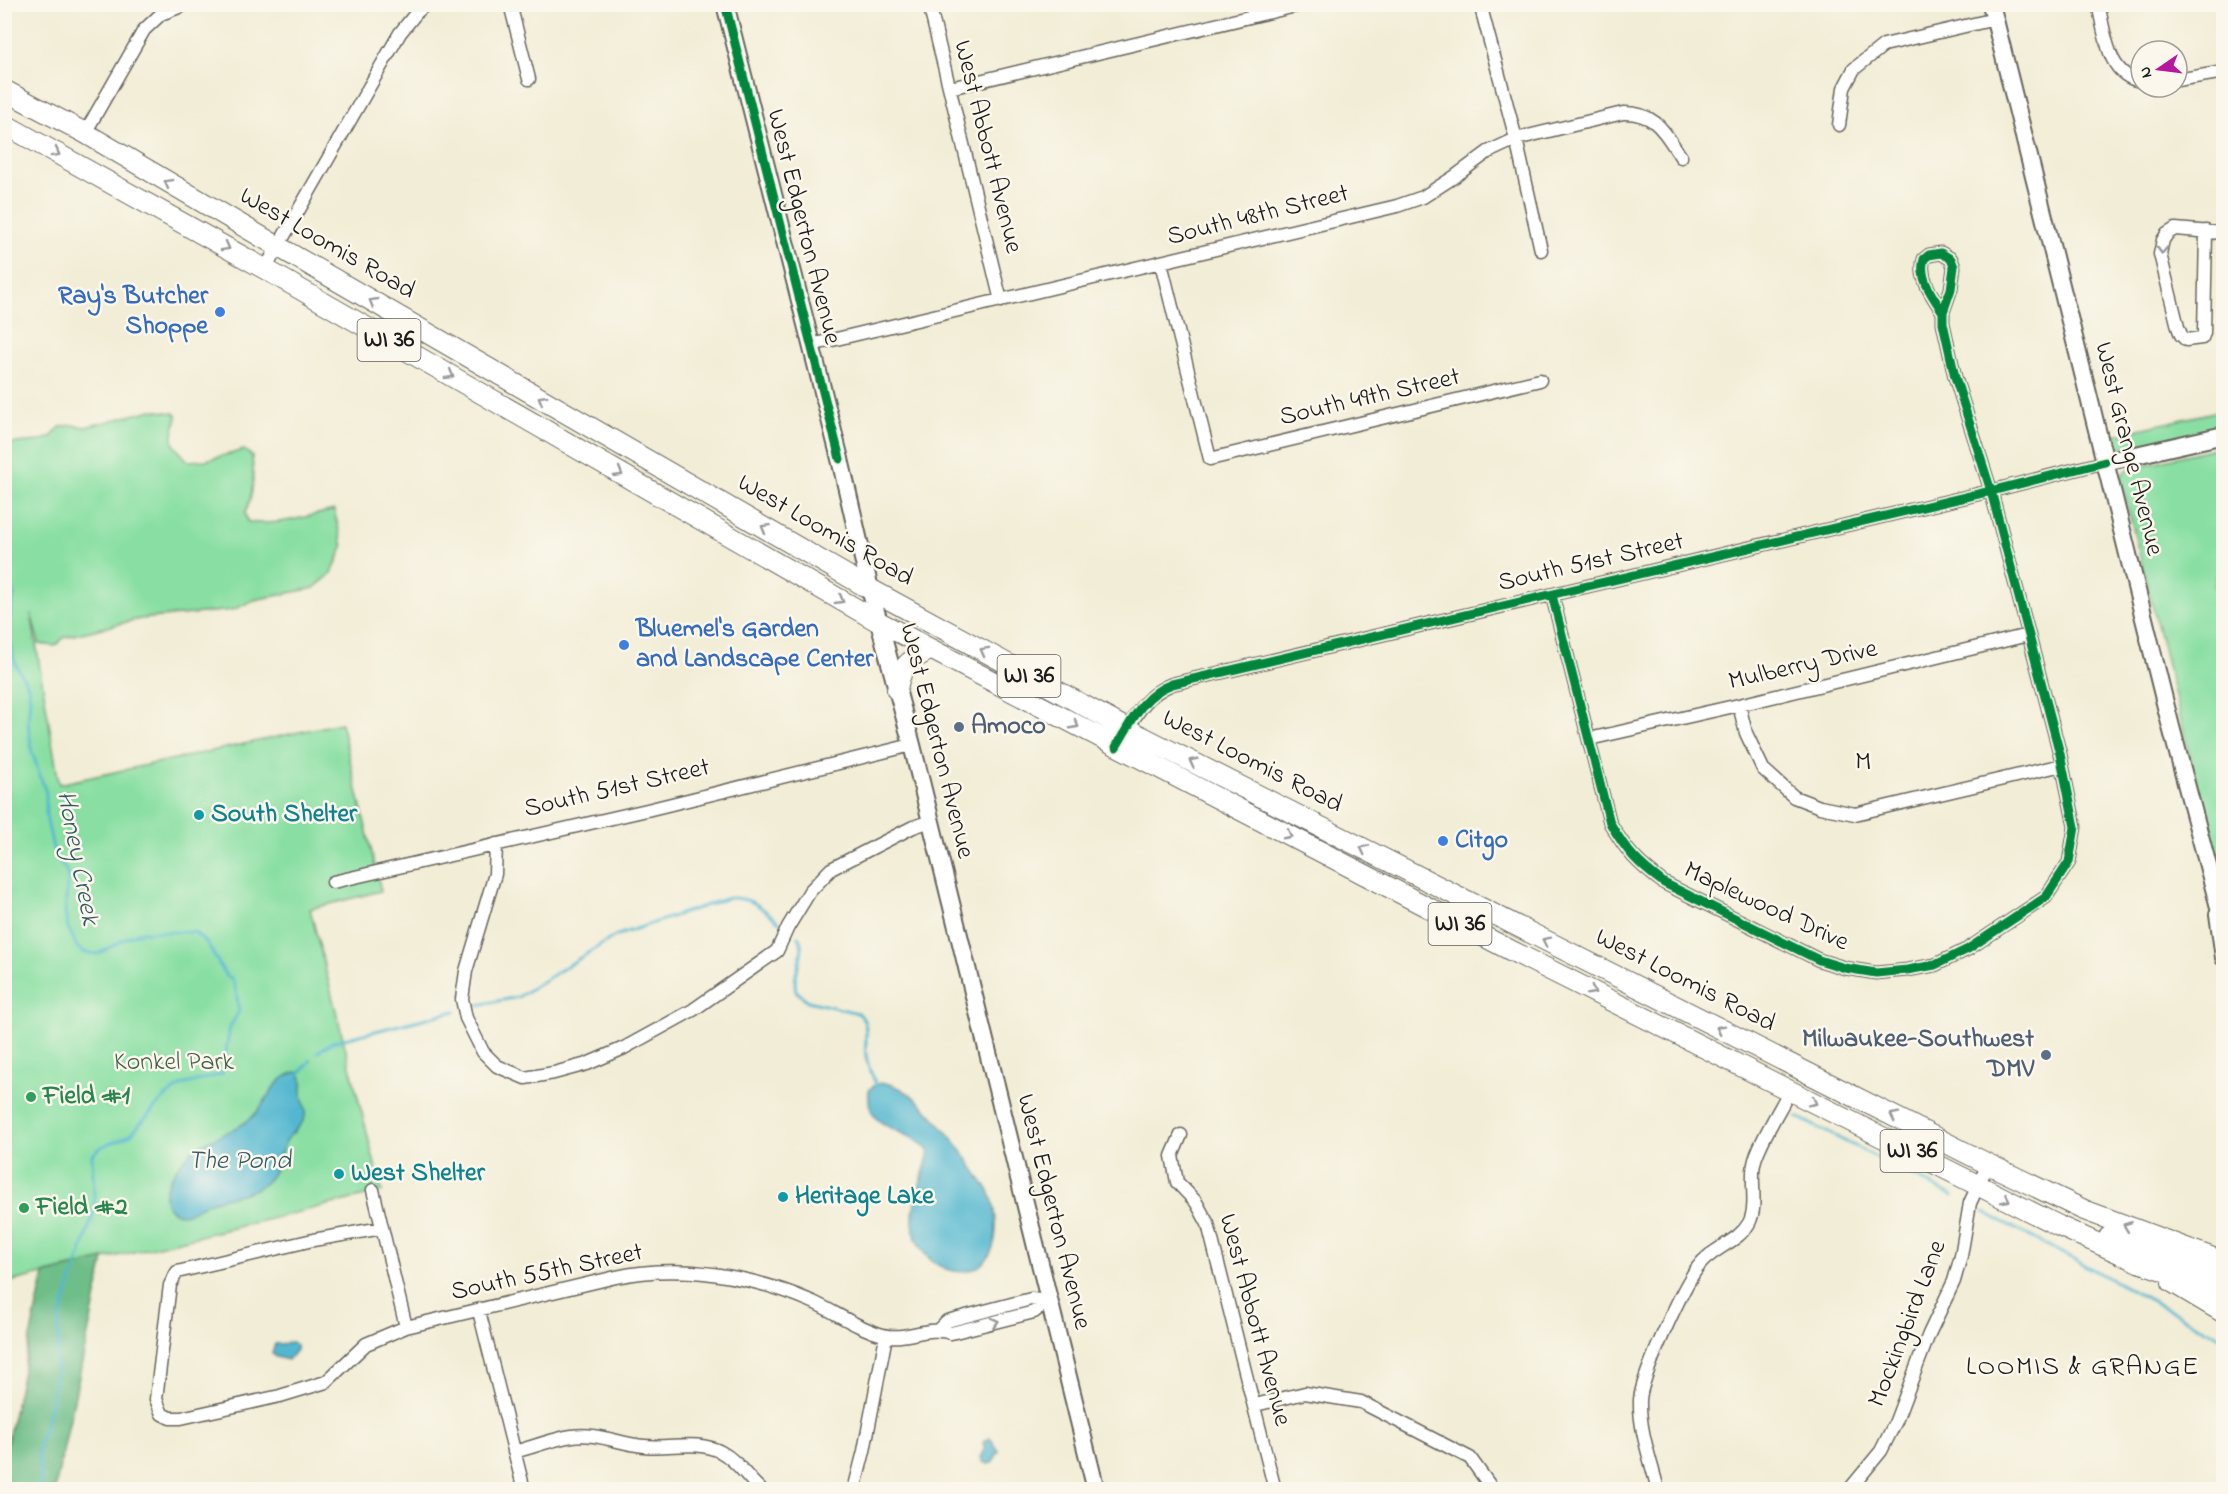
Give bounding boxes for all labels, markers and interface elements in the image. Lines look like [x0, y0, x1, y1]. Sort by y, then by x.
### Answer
street label: West Abbott Avenue [942, 37, 1032, 258]
north arrow [2129, 39, 2189, 99]
text: N [2133, 64, 2159, 80]
street label: West Edgerton Avenue [755, 105, 851, 349]
one-way arrow [49, 146, 60, 157]
street label: South 48th Street [1163, 175, 1353, 257]
one-way arrow [164, 178, 174, 190]
street label: West Loomis Road [232, 178, 423, 310]
one-way arrow [220, 240, 230, 251]
one-way arrow [2156, 246, 2168, 255]
place label: Ray's Butcher Shoppe [58, 278, 209, 346]
one-way arrow [369, 298, 379, 309]
marker: Ray's Butcher Shoppe [213, 305, 227, 319]
road number: WI 36 [358, 319, 420, 361]
street label: West Grange Avenue [2083, 338, 2173, 560]
street label: South 49th Street [1276, 359, 1464, 437]
one-way arrow [444, 368, 454, 379]
one-way arrow [538, 395, 548, 407]
one-way arrow [613, 465, 623, 477]
street label: West Loomis Road [730, 465, 921, 597]
street label: South 51st Street [1494, 523, 1688, 603]
one-way arrow [761, 524, 771, 536]
one-way arrow [834, 592, 844, 604]
place label: Bluemel's Garden and Landscape Center [635, 611, 874, 679]
street label: West Edgerton Avenue [888, 619, 984, 863]
street label: Mulberry Drive [1725, 630, 1882, 702]
marker: Bluemel's Garden and Landscape Center [617, 638, 631, 652]
one-way arrow [979, 647, 990, 658]
road number: WI 36 [998, 655, 1060, 697]
street label: West Loomis Road [1155, 700, 1349, 824]
place label: Amoco [971, 708, 1046, 746]
one-way arrow [1069, 718, 1080, 729]
marker: Amoco [952, 720, 966, 734]
district label: M [1855, 743, 1873, 782]
street label: South 51st Street [520, 749, 714, 829]
one-way arrow [1189, 758, 1199, 769]
water label: Honey Creek [45, 787, 109, 930]
place label: South Shelter [211, 796, 358, 834]
marker: South Shelter [192, 808, 206, 822]
place label: Citgo [1455, 822, 1508, 861]
one-way arrow [1282, 828, 1292, 839]
marker: Citgo [1436, 834, 1450, 848]
one-way arrow [1360, 845, 1370, 856]
street label: Maplewood Drive [1677, 852, 1855, 962]
road number: WI 36 [1428, 903, 1492, 945]
street label: West Loomis Road [1588, 919, 1782, 1043]
one-way arrow [1541, 937, 1552, 948]
one-way arrow [1586, 984, 1597, 995]
place label: Milwaukee-Southwest DMV [1802, 1021, 2035, 1089]
one-way arrow [1715, 1024, 1726, 1036]
park label: Konkel Park [114, 1044, 235, 1082]
marker: Milwaukee-Southwest DMV [2039, 1048, 2053, 1062]
place label: Field #1 [41, 1078, 131, 1116]
marker: Field #1 [24, 1090, 38, 1104]
street label: West Edgerton Avenue [1005, 1090, 1101, 1334]
one-way arrow [1806, 1094, 1817, 1106]
one-way arrow [1890, 1112, 1901, 1124]
road number: WI 36 [1880, 1130, 1944, 1172]
water label: The Pond [187, 1142, 293, 1181]
place label: West Shelter [351, 1155, 486, 1193]
marker: West Shelter [332, 1167, 346, 1181]
place label: Heritage Lake [795, 1178, 935, 1217]
place label: Field #2 [34, 1189, 128, 1227]
marker: Heritage Lake [776, 1190, 790, 1204]
one-way arrow [1999, 1192, 2010, 1203]
marker: Field #2 [17, 1201, 31, 1215]
street label: West Abbott Avenue [1207, 1210, 1301, 1431]
one-way arrow [2123, 1221, 2133, 1234]
street label: South 55th Street [447, 1234, 647, 1312]
street label: Mockingbird Lane [1859, 1235, 1957, 1413]
one-way arrow [990, 1316, 1000, 1329]
district label: LOOMIS & GRANGE [1966, 1348, 2200, 1387]

